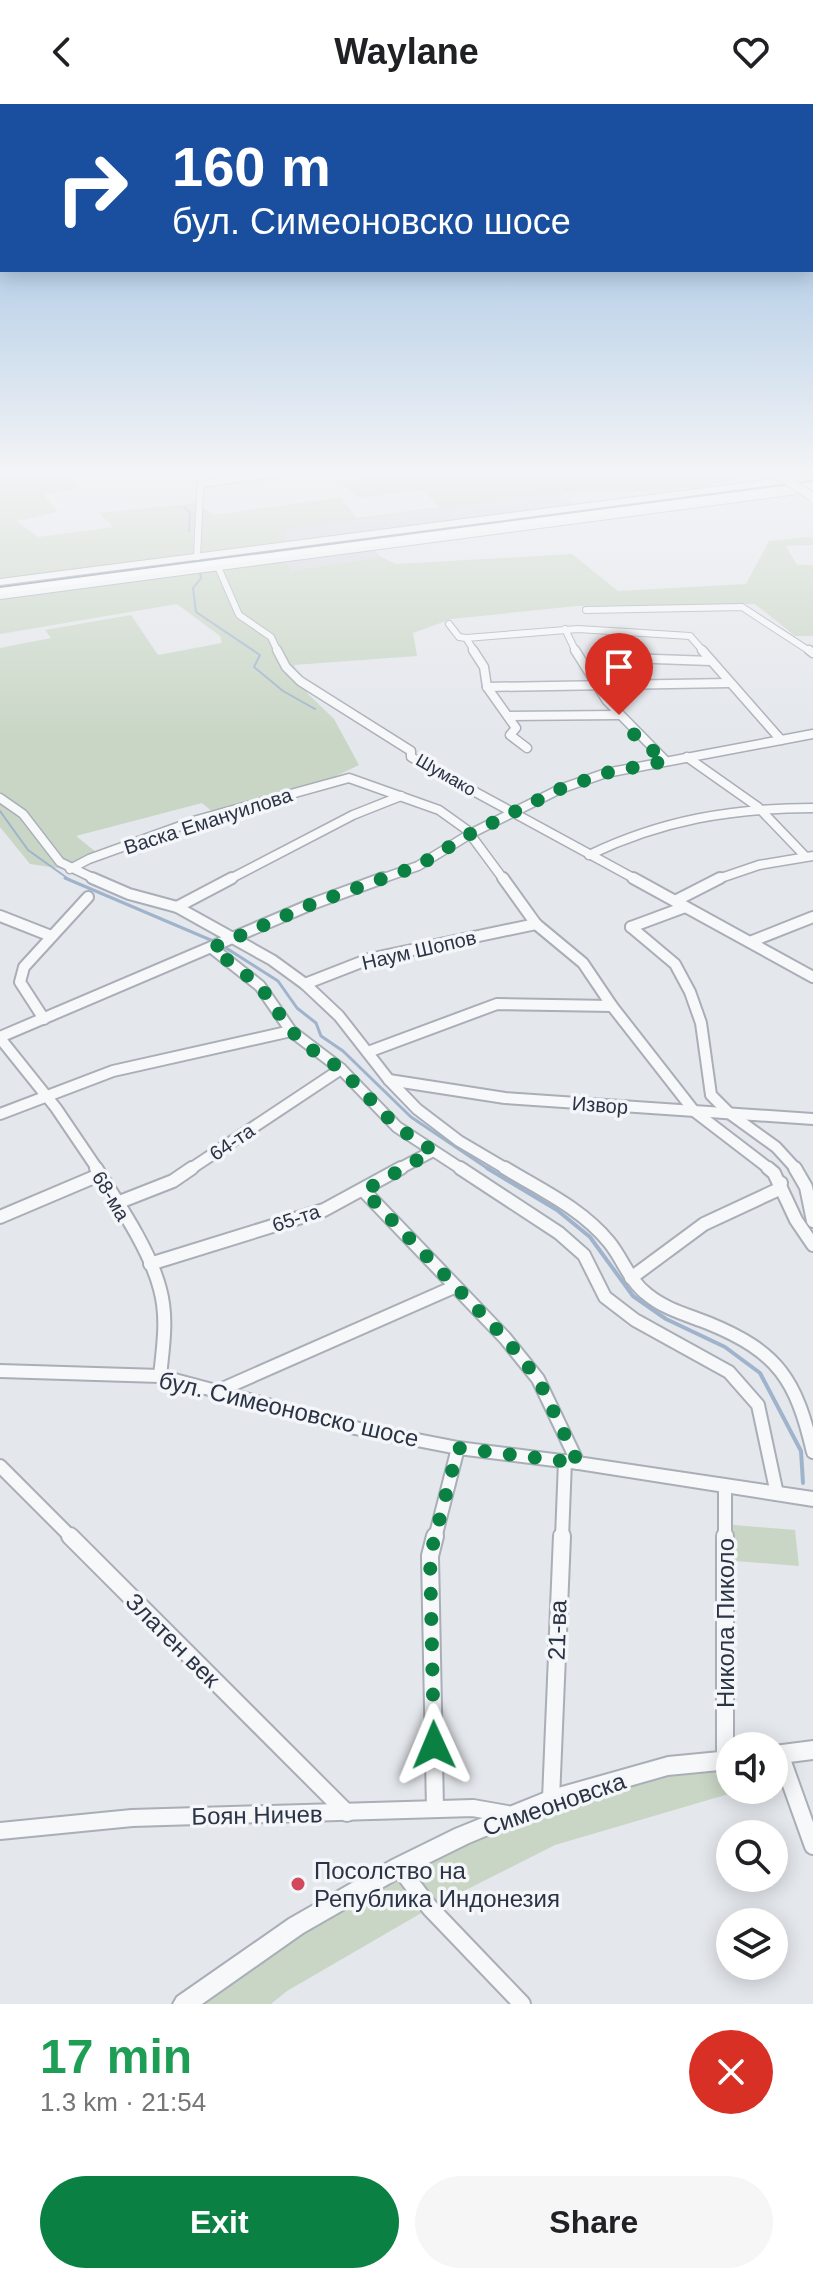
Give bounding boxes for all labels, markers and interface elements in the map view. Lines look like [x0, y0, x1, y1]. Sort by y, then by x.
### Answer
icon: back [40, 30, 84, 74]
icon: heart [729, 30, 773, 74]
text: Waylane [334, 31, 479, 72]
text: 160 m [172, 135, 331, 198]
icon: right [40, 136, 144, 240]
text: бул. Симеоновско шосе [172, 201, 571, 242]
pin [585, 633, 653, 715]
icon: arrive [597, 645, 641, 689]
street label: Шумако [413, 750, 479, 800]
street label: Васка Емануилова [121, 783, 296, 859]
street label: Наум Шопов [360, 926, 478, 974]
street label: Извор [571, 1092, 629, 1118]
street label: 64-та [206, 1119, 259, 1165]
street label: 68-ма [88, 1167, 135, 1225]
street label: 65-та [269, 1200, 324, 1236]
street label: бул. Симеоновско шосе [156, 1366, 422, 1452]
street label: Никола Пиколо [712, 1538, 739, 1708]
street label: Златен век [120, 1587, 226, 1693]
street label: 21-ва [542, 1599, 572, 1661]
position arrow [392, 1703, 476, 1787]
map controls [716, 1732, 788, 1980]
button: sound [716, 1732, 788, 1804]
street label: Симеоновска [479, 1767, 630, 1841]
street label: Боян Ничев [191, 1800, 323, 1830]
button: search [716, 1820, 788, 1892]
place label: Посолство на Република Индонезия [314, 1857, 560, 1912]
marker: Посолство на Република Индонезия [289, 1875, 307, 1893]
button: layers [716, 1908, 788, 1980]
text: 17 min [40, 2030, 192, 2083]
button: close [689, 2030, 773, 2114]
text: 1.3 km · 21:54 [40, 2087, 206, 2117]
button: Exit [40, 2176, 399, 2268]
button: Share [415, 2176, 773, 2268]

